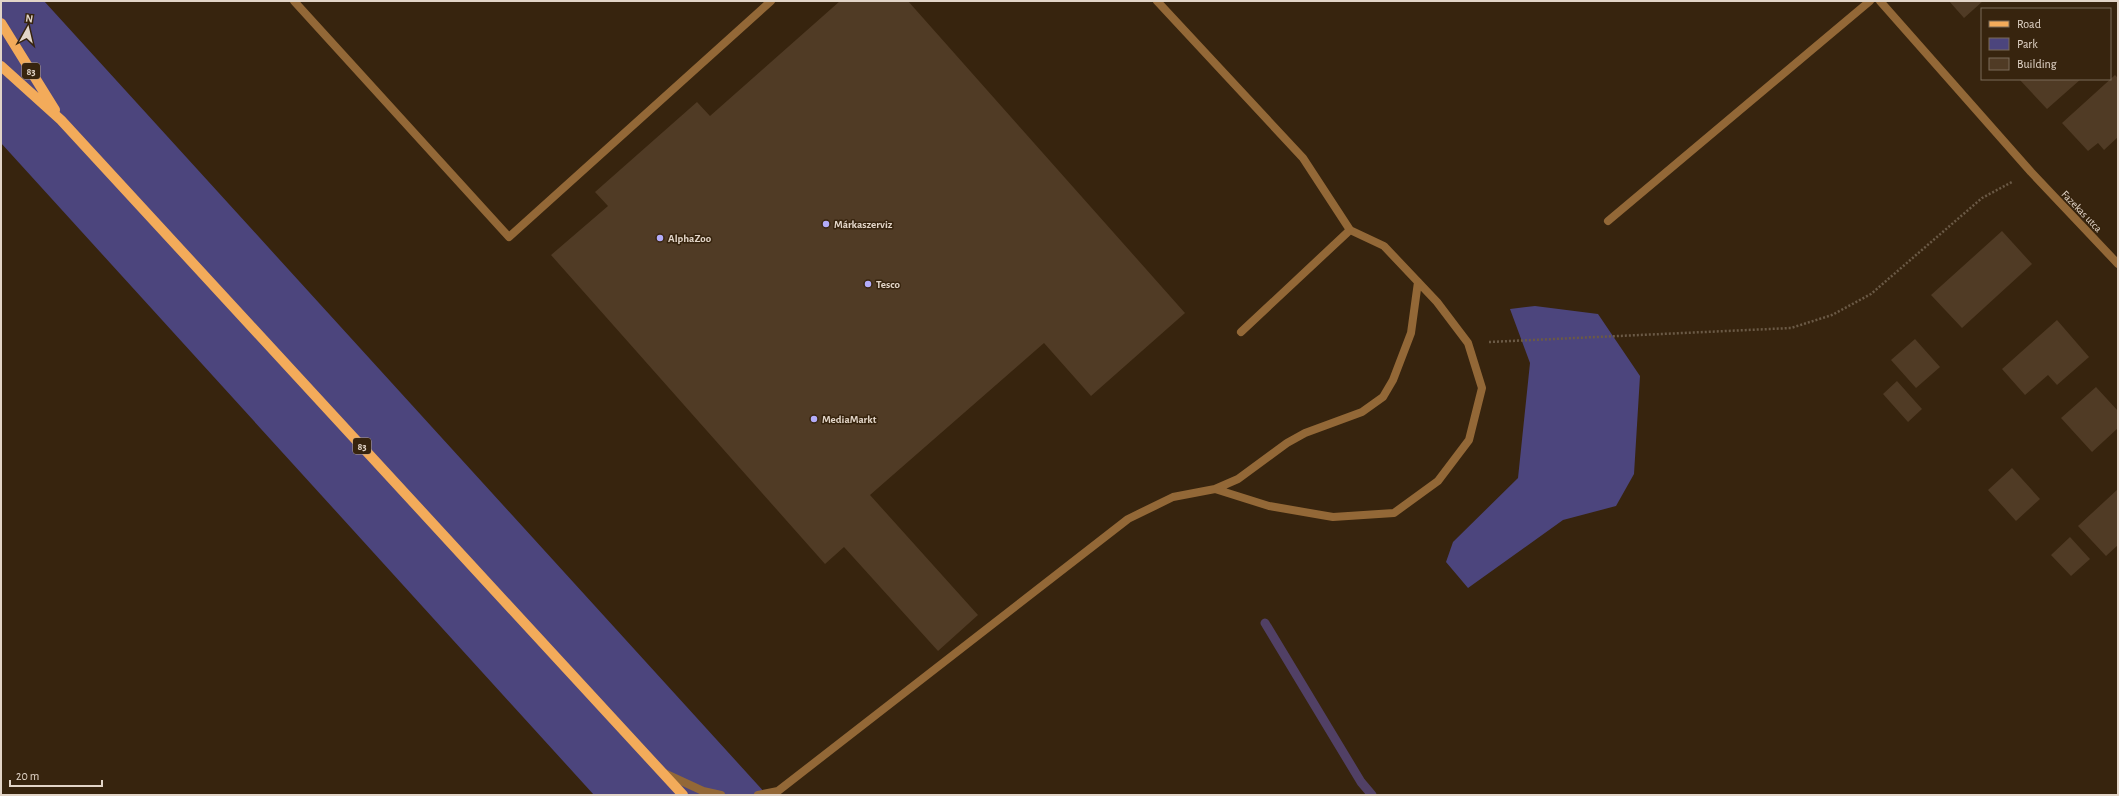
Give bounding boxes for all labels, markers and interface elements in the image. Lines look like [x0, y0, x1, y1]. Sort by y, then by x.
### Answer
north arrow [8, 8, 48, 48]
legend [1981, 8, 2111, 80]
text: N [25, 13, 34, 25]
text: Road [2017, 18, 2041, 30]
text: Park [2017, 38, 2038, 50]
text: Building [2017, 58, 2057, 70]
road number: 83 [22, 63, 40, 79]
street label: Fazekas utca [2059, 188, 2104, 234]
marker: Márkaszerviz [821, 219, 831, 229]
place label: Márkaszerviz [834, 219, 893, 230]
marker: AlphaZoo [655, 233, 665, 243]
place label: AlphaZoo [668, 233, 712, 244]
marker: Tesco [863, 279, 873, 289]
place label: Tesco [876, 279, 900, 290]
marker: MediaMarkt [809, 414, 819, 424]
place label: MediaMarkt [822, 414, 877, 425]
road number: 83 [353, 438, 371, 454]
scale bar [10, 762, 102, 788]
text: 20 m [16, 770, 39, 782]

